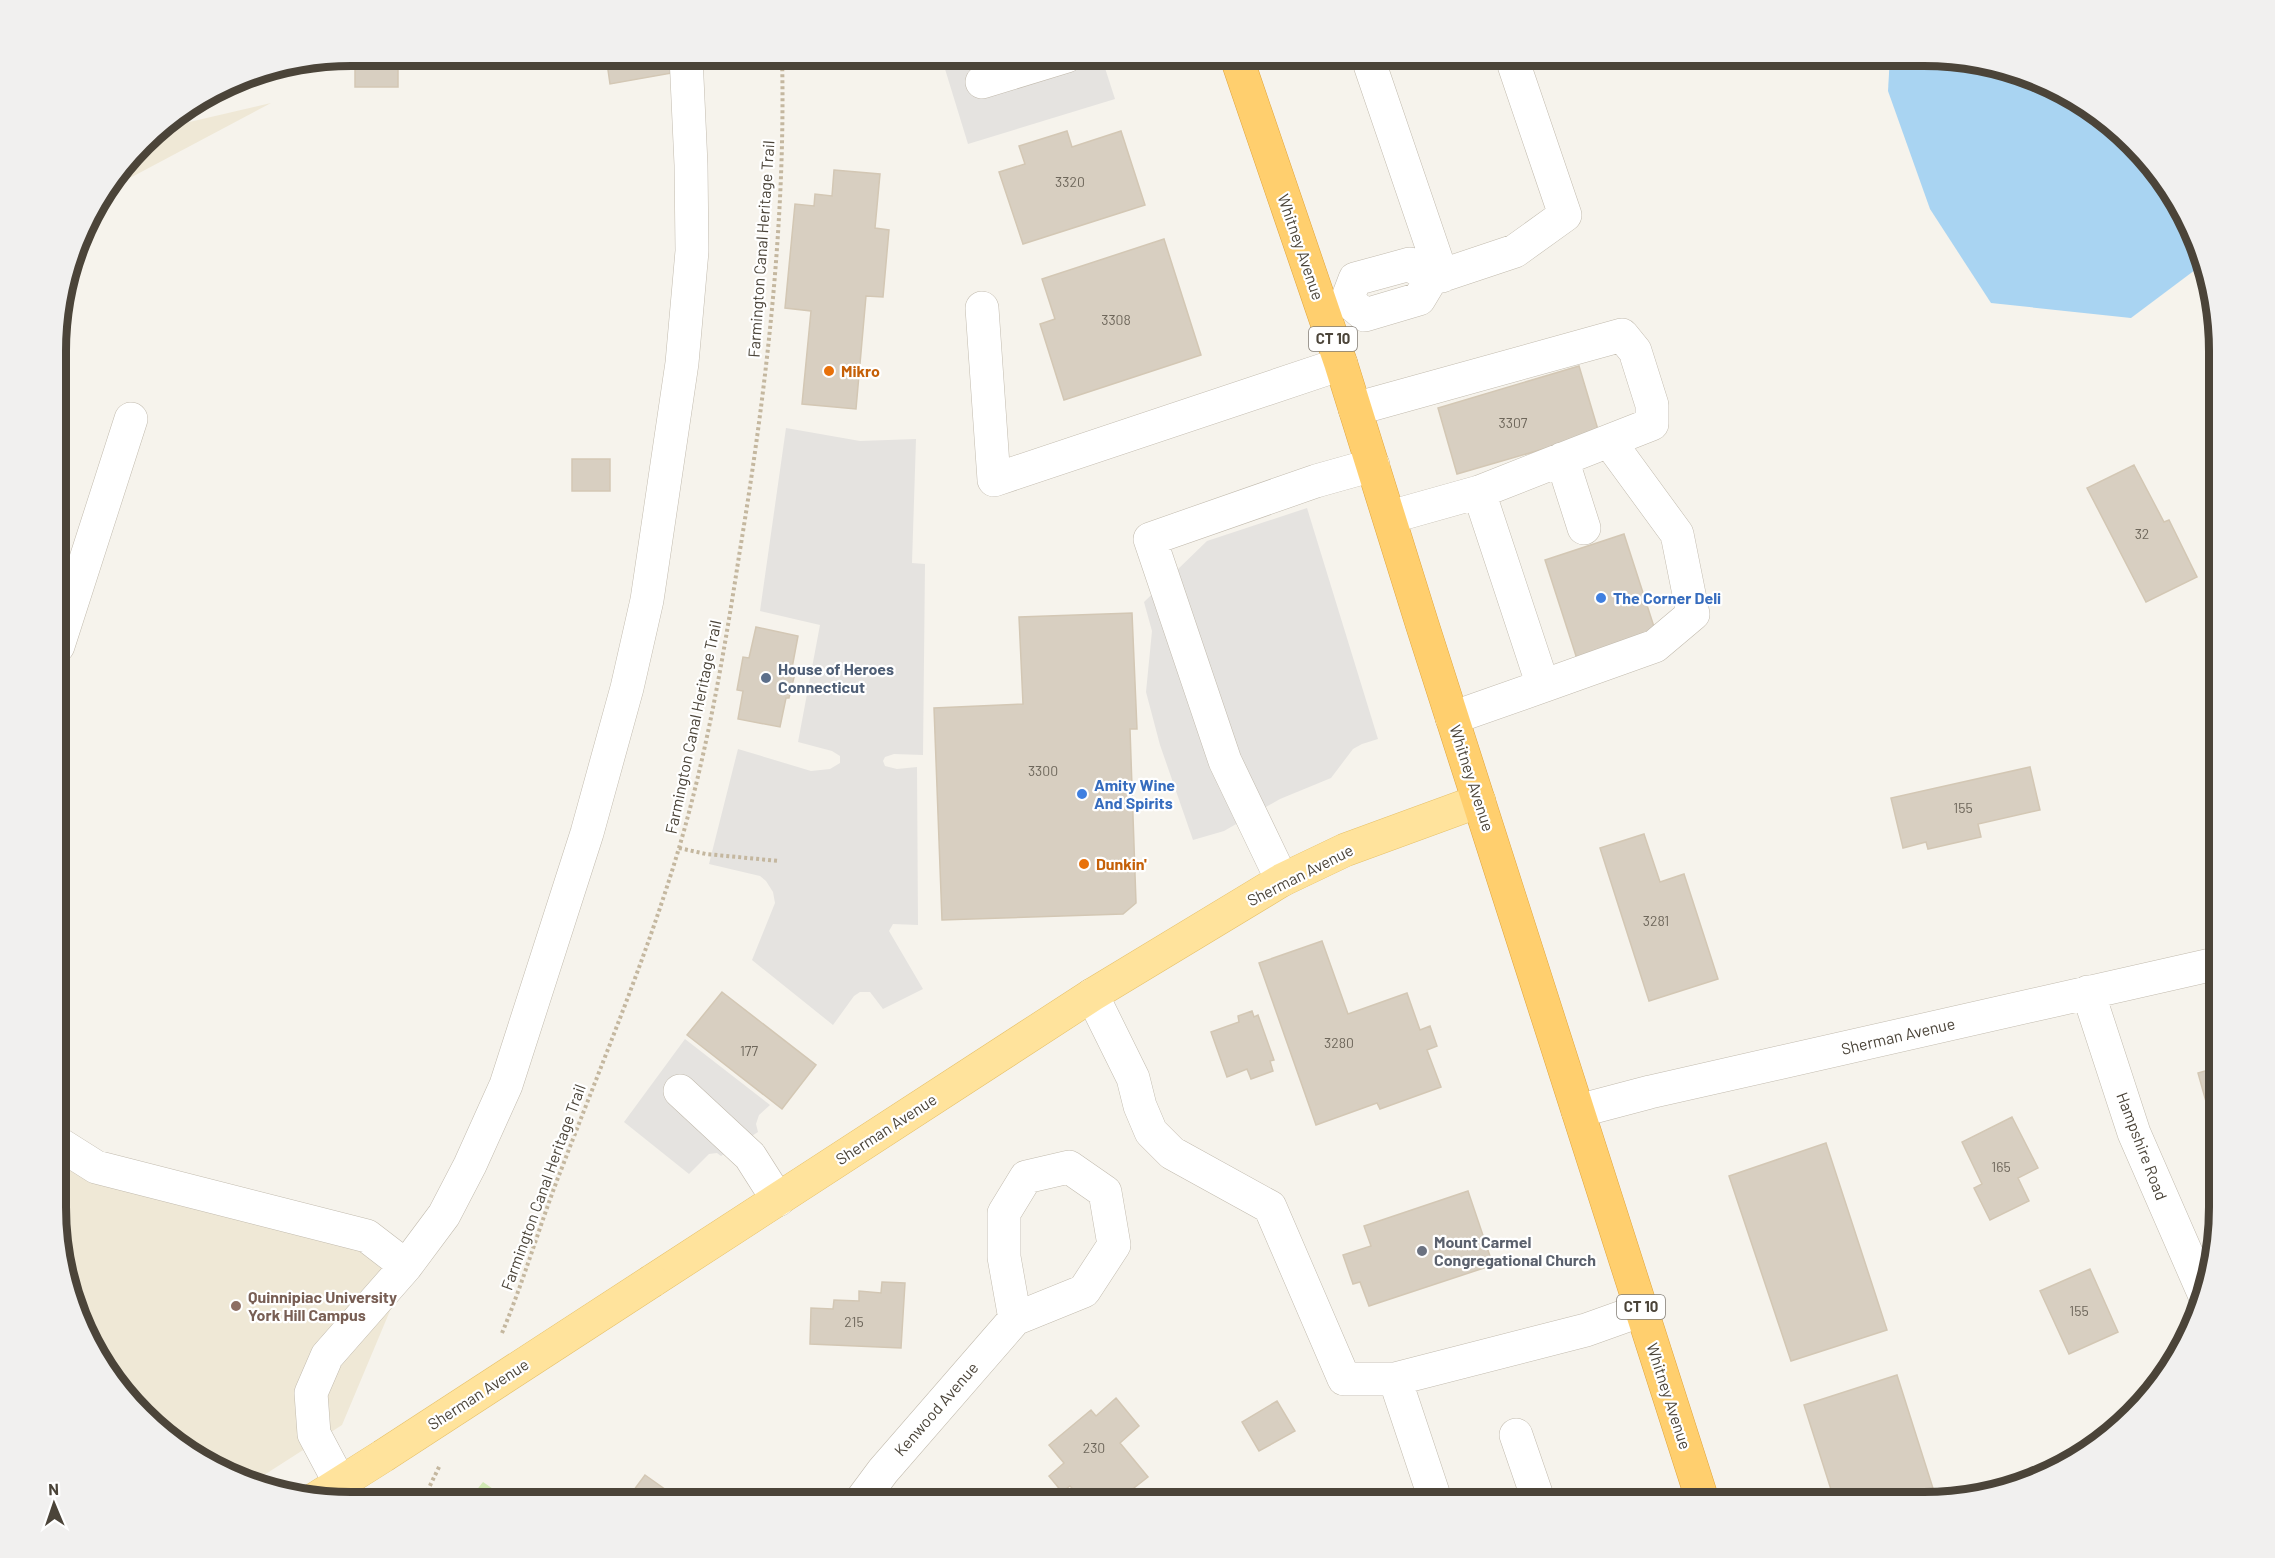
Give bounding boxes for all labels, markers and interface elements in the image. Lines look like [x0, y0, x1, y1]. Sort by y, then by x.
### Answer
street label: Farmington Canal Heritage Trail [743, 140, 778, 358]
house number: 3320 [1055, 173, 1085, 190]
street label: Whitney Avenue [1274, 191, 1328, 302]
house number: 3308 [1101, 311, 1131, 328]
road number: CT 10 [1309, 327, 1357, 351]
place label: Mikro [841, 361, 880, 380]
marker: Mikro [822, 364, 836, 378]
house number: 3307 [1499, 414, 1528, 431]
house number: 32 [2135, 525, 2149, 542]
place label: The Corner Deli [1613, 588, 1721, 607]
marker: The Corner Deli [1594, 591, 1608, 605]
street label: Farmington Canal Heritage Trail [661, 618, 724, 835]
place label: House of Heroes Connecticut [778, 659, 894, 696]
marker: House of Heroes Connecticut [759, 671, 773, 685]
street label: Whitney Avenue [1446, 722, 1499, 833]
house number: 3300 [1028, 762, 1058, 779]
place label: Amity Wine And Spirits [1094, 775, 1175, 812]
marker: Amity Wine And Spirits [1075, 787, 1089, 801]
house number: 155 [1953, 799, 1973, 816]
street label: Sherman Avenue [1244, 840, 1356, 909]
place label: Dunkin' [1096, 854, 1147, 873]
marker: Dunkin' [1077, 857, 1091, 871]
house number: 3281 [1643, 912, 1669, 929]
street label: Sherman Avenue [1839, 1013, 1957, 1058]
house number: 3280 [1324, 1034, 1354, 1051]
house number: 177 [740, 1042, 758, 1059]
street label: Farmington Canal Heritage Trail [496, 1081, 589, 1292]
street label: Sherman Avenue [832, 1089, 940, 1168]
street label: Hampshire Road [2113, 1089, 2172, 1202]
house number: 165 [1991, 1158, 2011, 1175]
place label: Mount Carmel Congregational Church [1434, 1232, 1596, 1269]
marker: Mount Carmel Congregational Church [1415, 1244, 1429, 1258]
place label: Quinnipiac University York Hill Campus [248, 1287, 397, 1324]
road number: CT 10 [1617, 1295, 1665, 1319]
marker: Quinnipiac University York Hill Campus [229, 1299, 243, 1313]
house number: 155 [2069, 1302, 2089, 1319]
house number: 215 [844, 1313, 864, 1330]
street label: Whitney Avenue [1643, 1340, 1696, 1451]
street label: Sherman Avenue [424, 1354, 532, 1433]
street label: Kenwood Avenue [890, 1358, 982, 1459]
house number: 230 [1083, 1439, 1105, 1456]
north arrow [24, 1474, 84, 1534]
text: N [48, 1479, 59, 1498]

